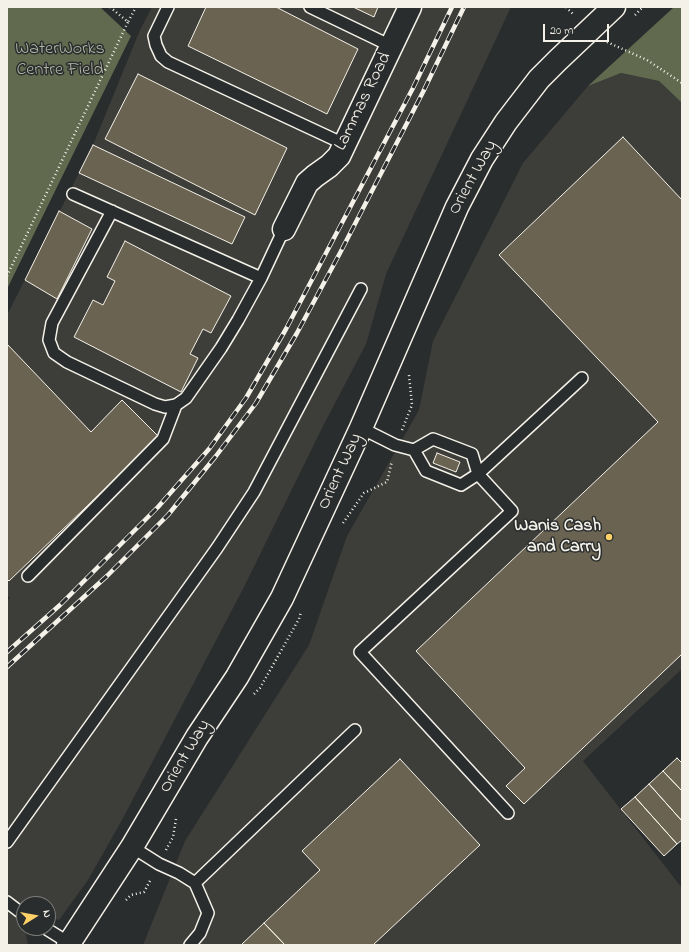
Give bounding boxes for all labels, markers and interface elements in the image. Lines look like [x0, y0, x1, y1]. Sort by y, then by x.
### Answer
scale bar [545, 16, 611, 42]
text: 20 m [550, 22, 573, 40]
park label: WaterWorks Centre Field [15, 39, 105, 82]
street label: Lammas Road [331, 49, 397, 155]
street label: Orient Way [445, 137, 503, 219]
street label: Orient Way [314, 430, 368, 514]
place label: Wanis Cash and Carry [514, 516, 601, 558]
marker: Wanis Cash and Carry [604, 532, 614, 542]
street label: Orient Way [156, 716, 216, 798]
north arrow [16, 896, 56, 936]
text: N [38, 909, 55, 919]

